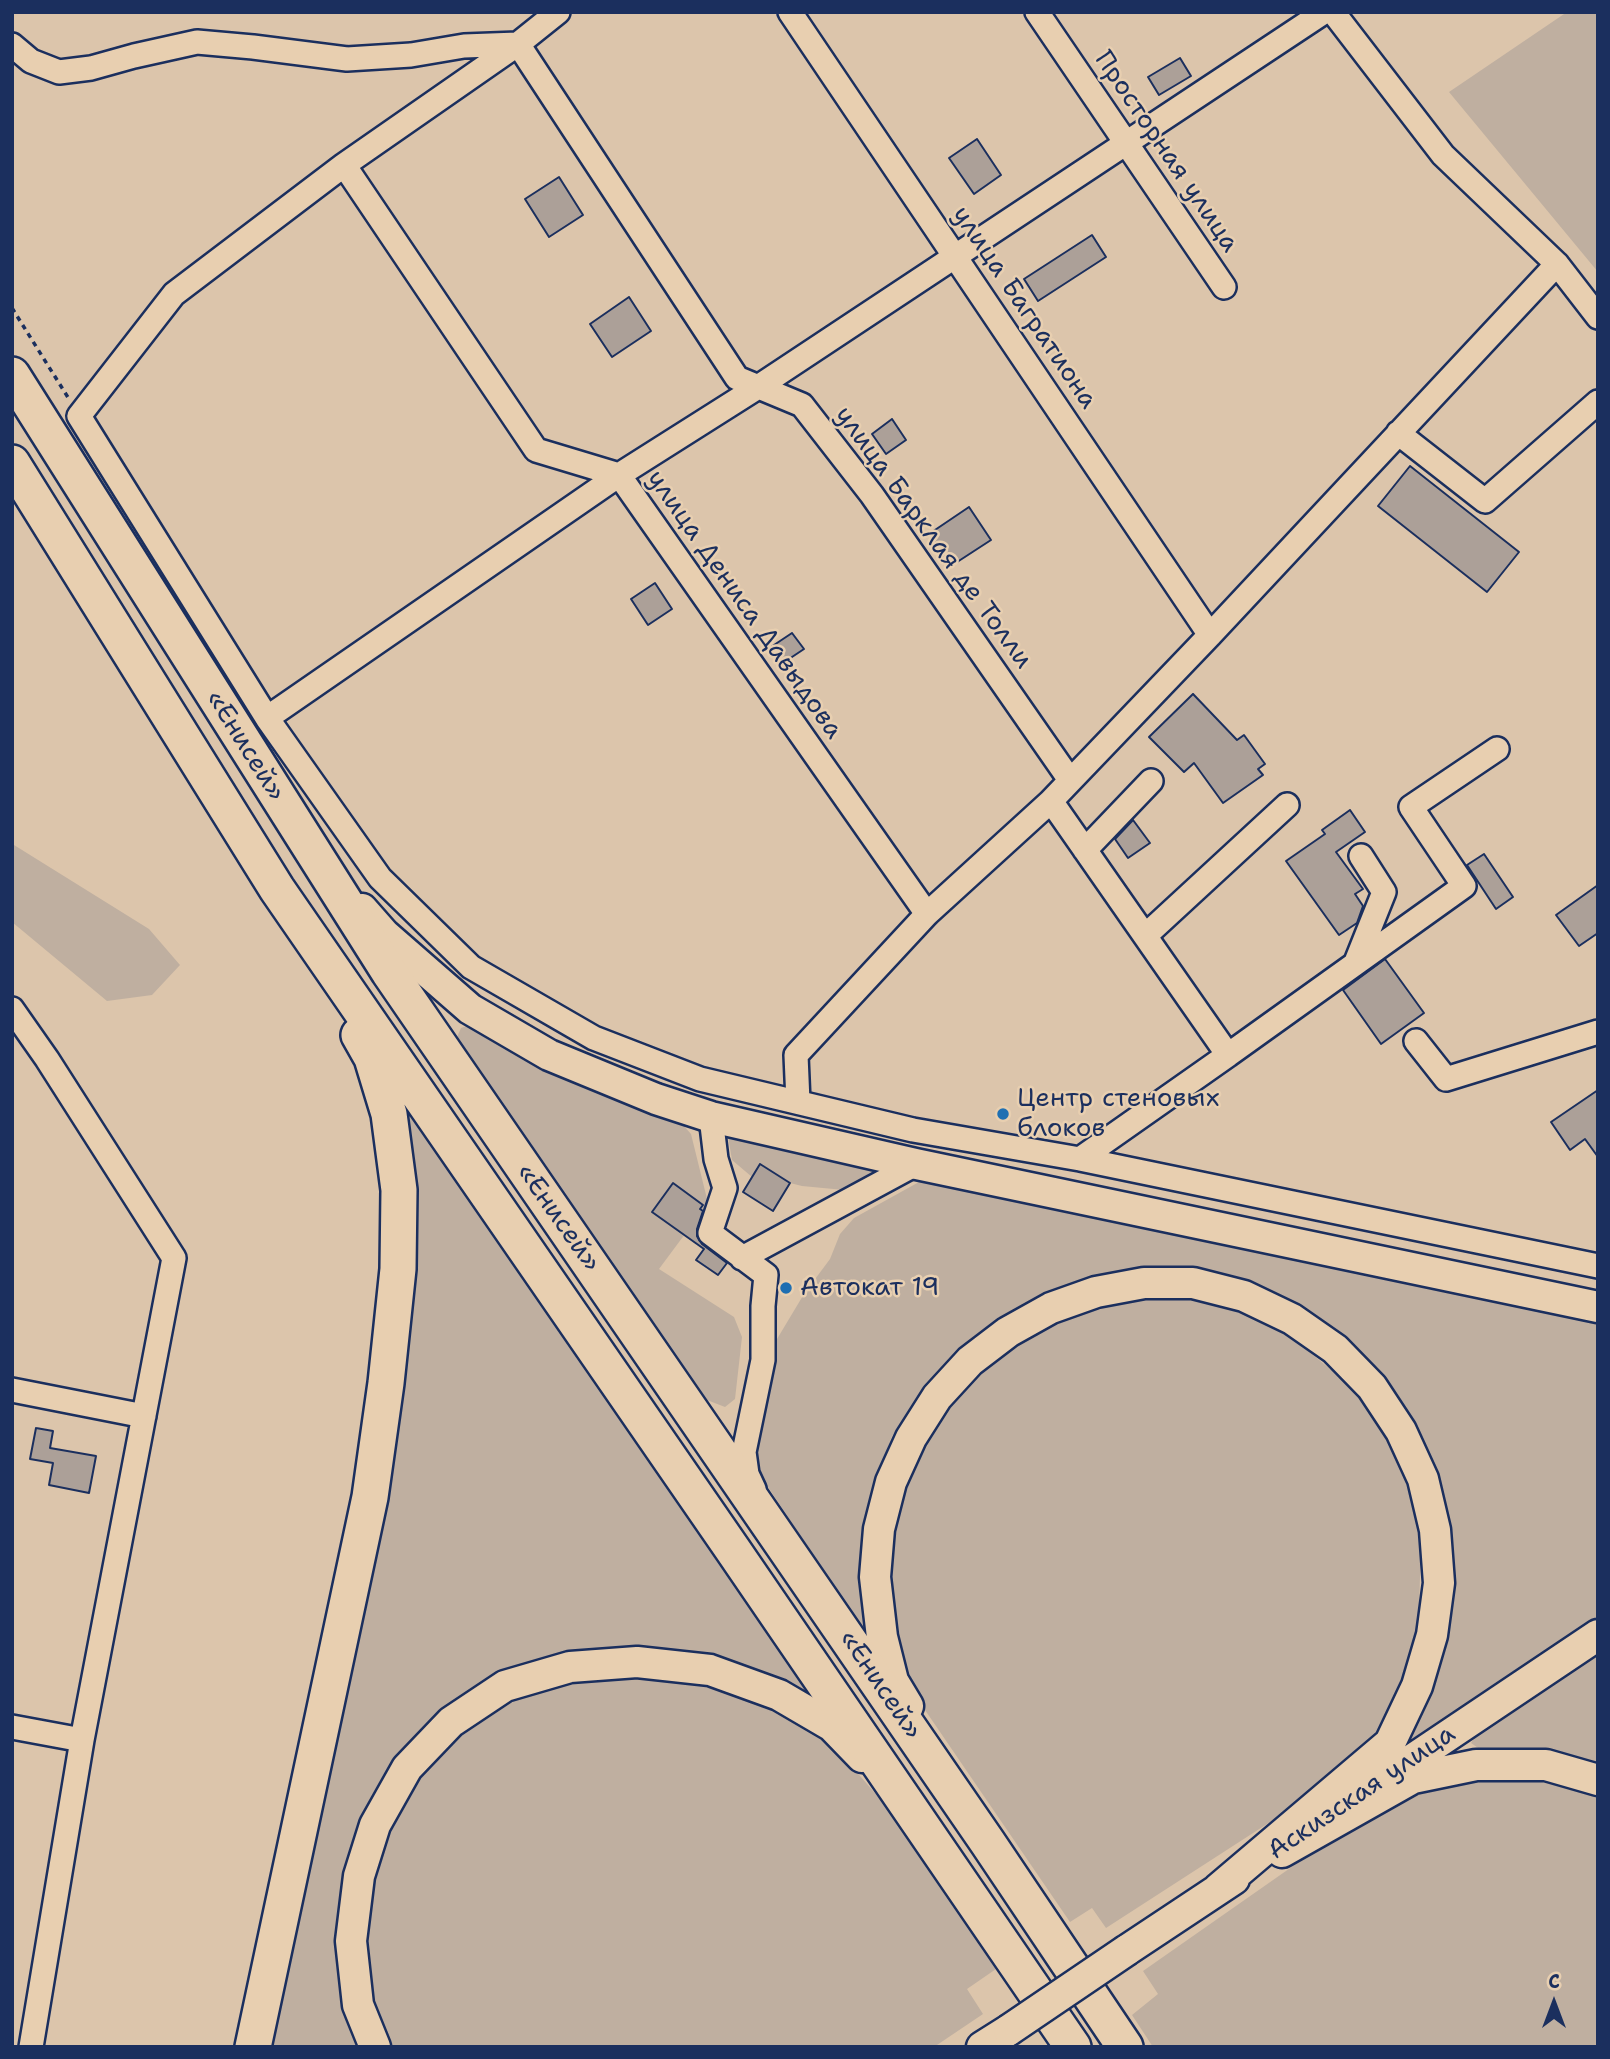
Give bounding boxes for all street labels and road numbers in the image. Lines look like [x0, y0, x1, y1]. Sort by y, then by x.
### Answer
street label: Просторная улица [1087, 45, 1245, 259]
street label: улица Багратиона [945, 201, 1103, 415]
street label: улица Барклая де Толли [827, 401, 1039, 675]
street label: улица Дениса Давыдова [639, 465, 849, 745]
street label: «Енисей» [199, 685, 291, 807]
street label: «Енисей» [510, 1158, 606, 1278]
street label: «Енисей» [832, 1625, 928, 1745]
street label: Аскизская улица [1263, 1719, 1461, 1867]

